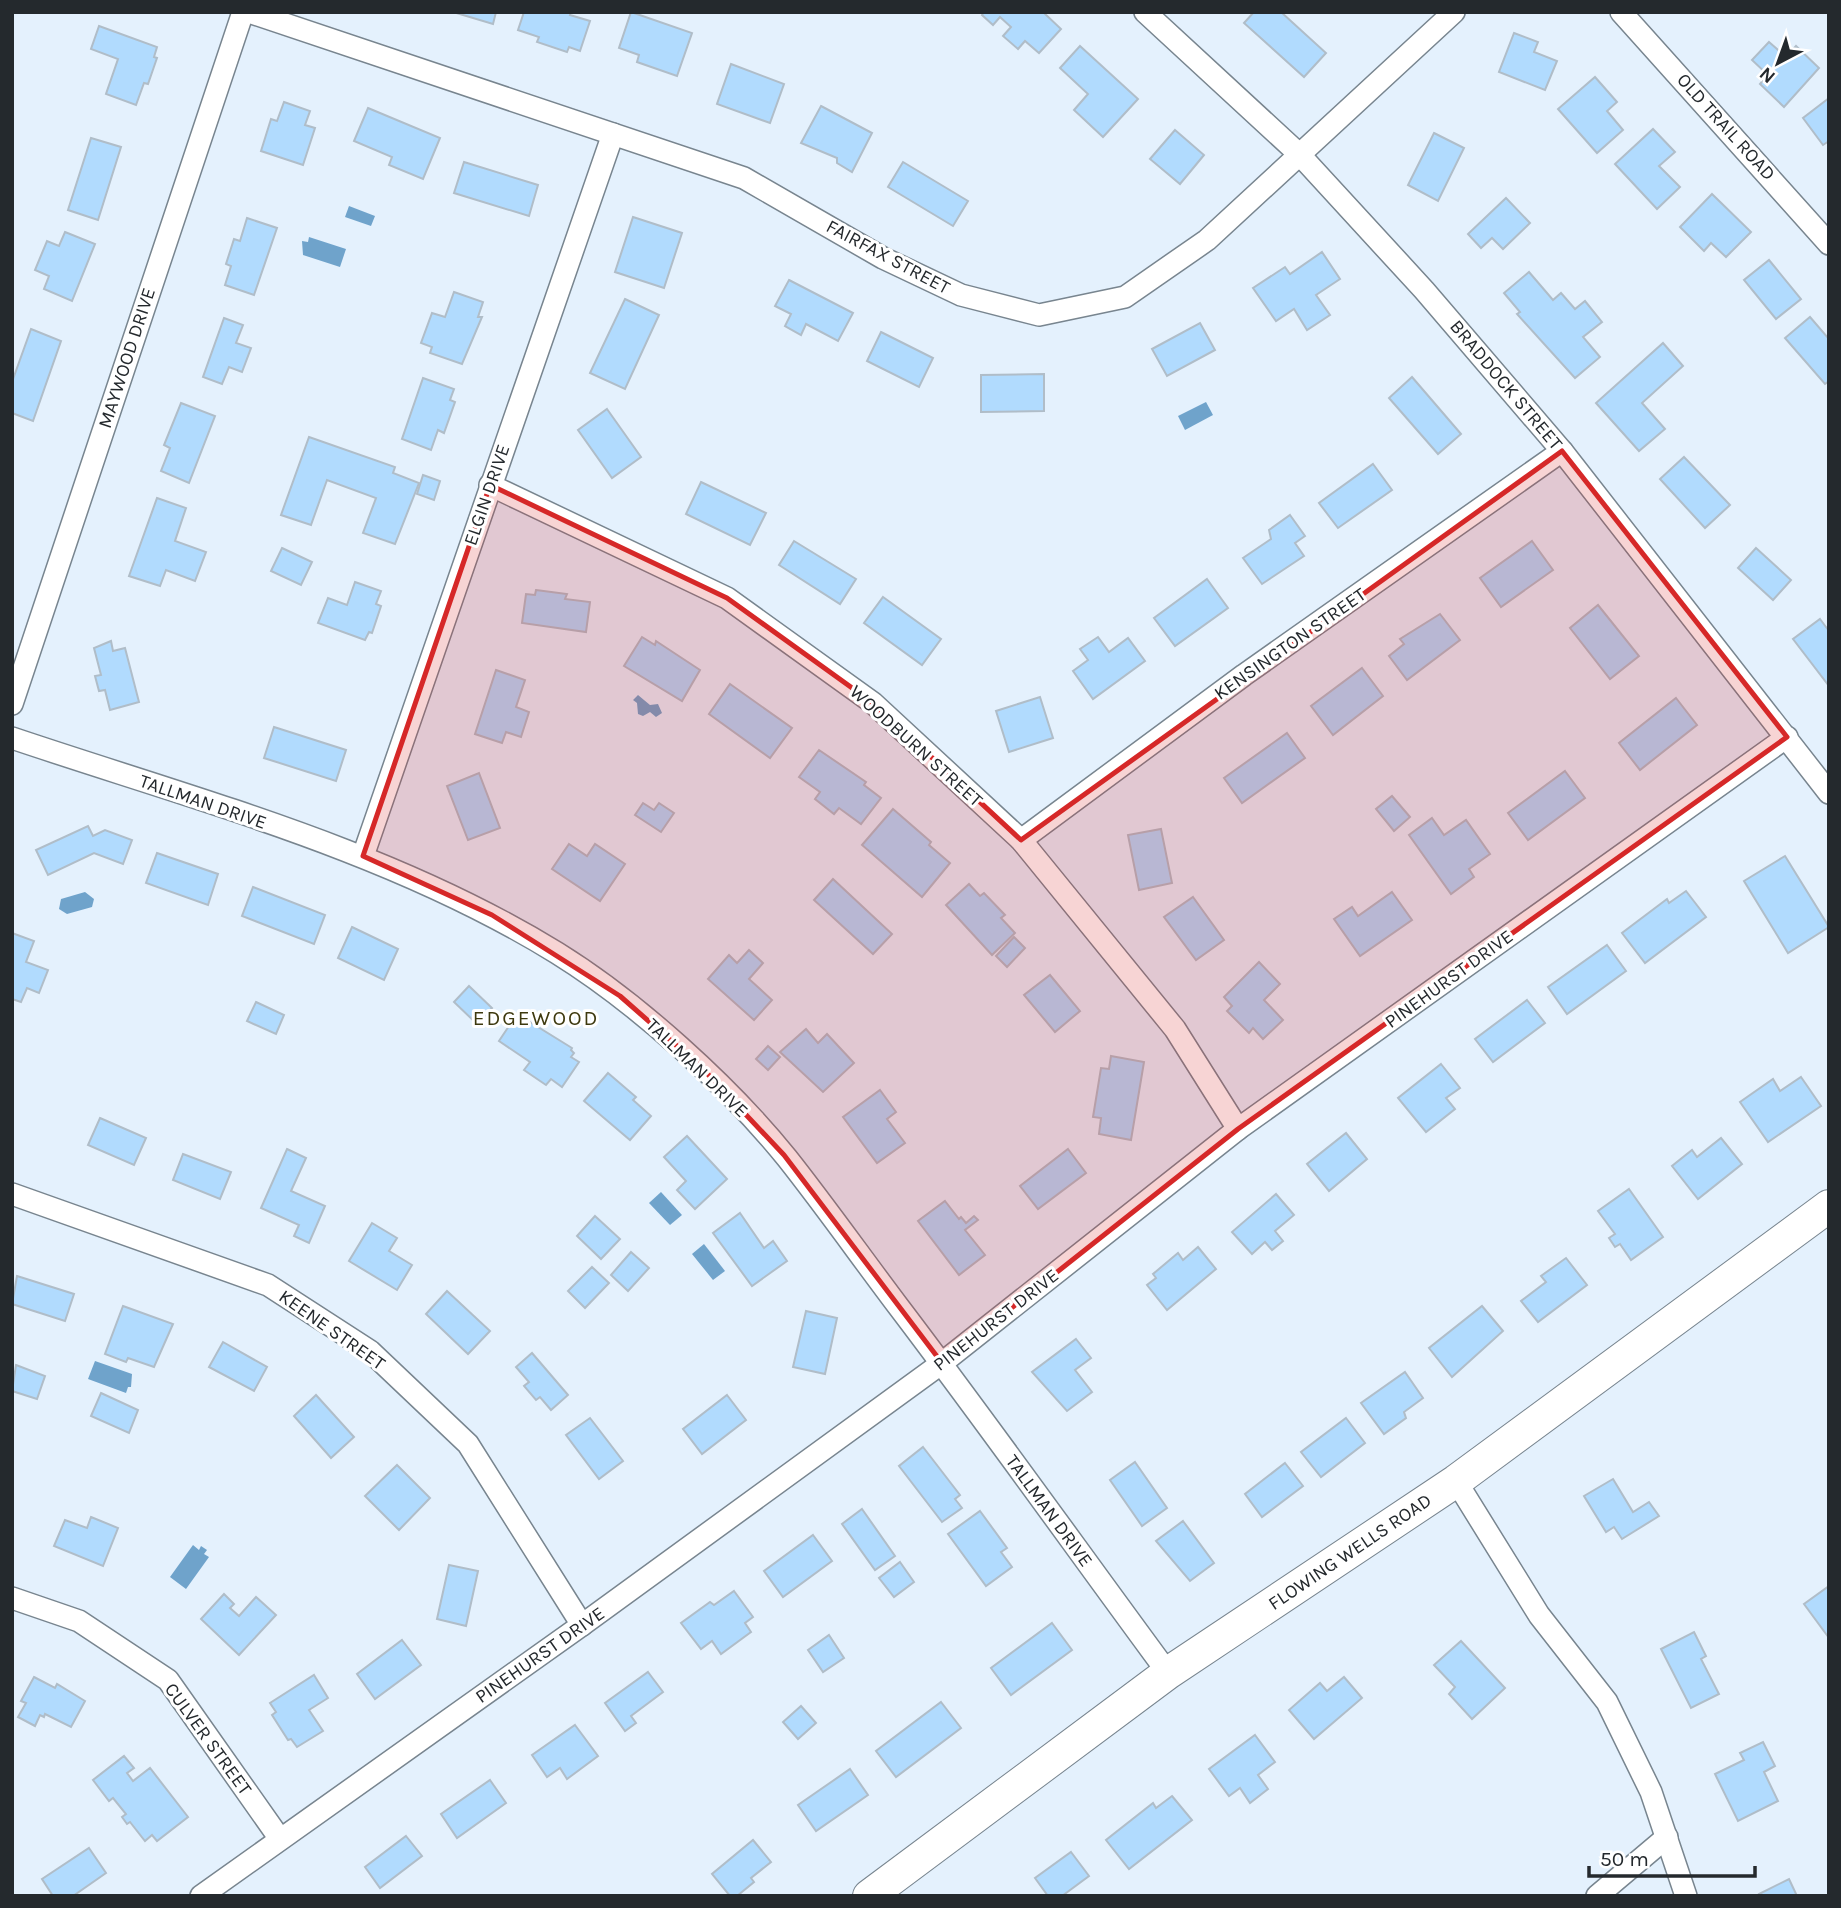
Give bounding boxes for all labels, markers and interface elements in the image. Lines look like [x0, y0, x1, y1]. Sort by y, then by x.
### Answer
north arrow [1743, 28, 1813, 98]
text: N [1755, 62, 1780, 88]
street label: OLD TRAIL ROAD [1672, 69, 1780, 185]
street label: FAIRFAX STREET [822, 215, 954, 299]
street label: MAYWOOD DRIVE [94, 285, 160, 431]
street label: BRADDOCK STREET [1445, 316, 1567, 455]
street label: ELGIN DRIVE [459, 442, 515, 548]
street label: KENSINGTON STREET [1210, 583, 1370, 705]
street label: WOODBURN STREET [845, 681, 987, 812]
street label: TALLMAN DRIVE [137, 770, 269, 834]
street label: PINEHURST DRIVE [1381, 925, 1517, 1033]
district label: EDGEWOOD [473, 1006, 599, 1030]
street label: TALLMAN DRIVE [642, 1014, 752, 1122]
street label: PINEHURST DRIVE [929, 1264, 1063, 1376]
street label: KEENE STREET [275, 1285, 390, 1375]
street label: TALLMAN DRIVE [1001, 1451, 1097, 1571]
street label: FLOWING WELLS ROAD [1264, 1489, 1436, 1615]
street label: PINEHURST DRIVE [471, 1602, 609, 1708]
street label: CULVER STREET [160, 1679, 256, 1800]
scale bar [1589, 1834, 1755, 1878]
text: 50 m [1600, 1847, 1649, 1871]

